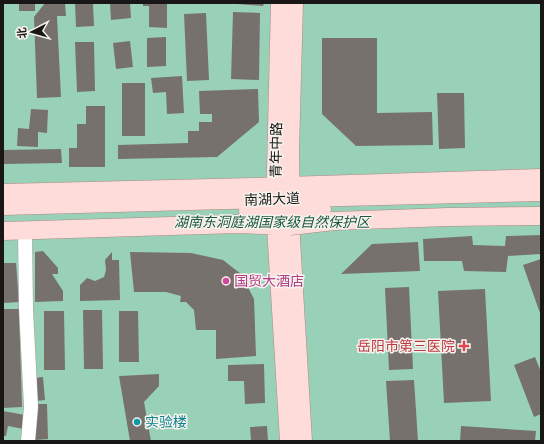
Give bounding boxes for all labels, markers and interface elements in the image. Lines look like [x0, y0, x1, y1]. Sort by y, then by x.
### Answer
north arrow [12, 12, 52, 52]
text: 北 [15, 27, 30, 39]
street label: 青年中路 [267, 122, 285, 178]
street label: 南湖大道 [244, 189, 300, 209]
park label: 湖南东洞庭湖国家级自然保护区 [174, 213, 372, 231]
place label: 国贸大酒店 [234, 272, 304, 290]
marker: 国贸大酒店 [221, 276, 231, 286]
place label: 岳阳市第三医院 [357, 337, 455, 355]
marker: 岳阳市第三医院 [458, 340, 470, 352]
place label: 实验楼 [145, 413, 187, 431]
marker: 实验楼 [132, 417, 142, 427]

